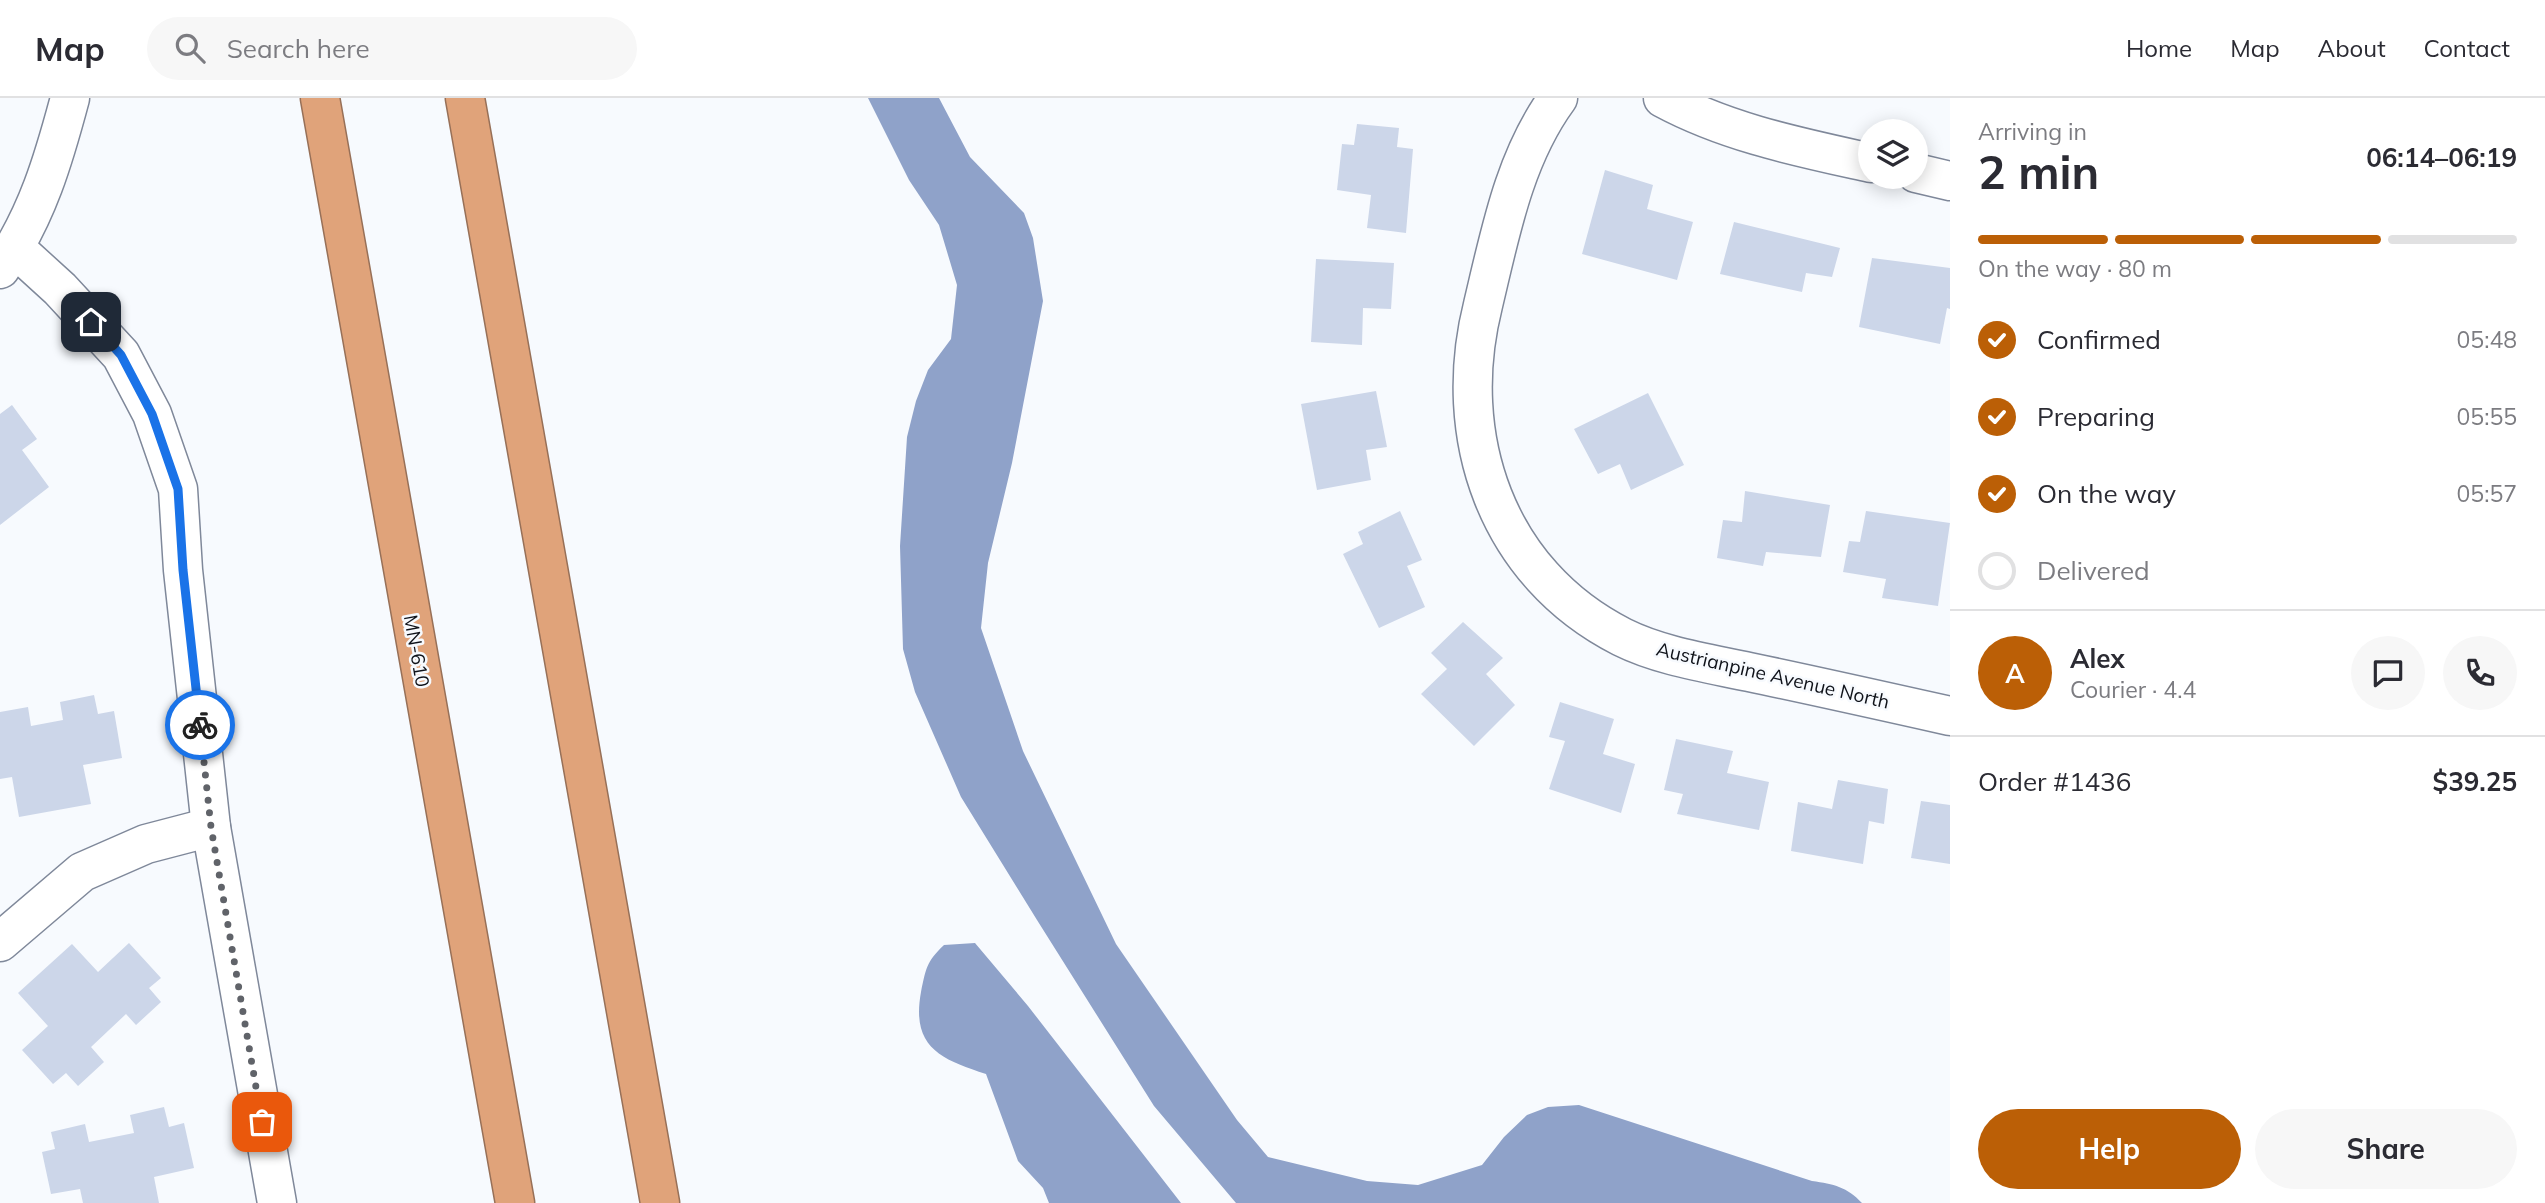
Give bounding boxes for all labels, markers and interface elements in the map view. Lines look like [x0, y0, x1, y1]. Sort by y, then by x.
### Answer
search box [147, 17, 637, 80]
text: Map [35, 28, 105, 69]
icon: search [171, 29, 209, 67]
text: Search here [227, 32, 370, 65]
text: Home [2126, 33, 2192, 63]
text: Map [2230, 33, 2280, 63]
text: About [2318, 33, 2386, 63]
text: Contact [2424, 33, 2510, 63]
text: Arriving in [1978, 117, 2087, 146]
map controls [1858, 119, 1928, 189]
button: layers [1858, 119, 1928, 189]
text: 06:14–06:19 [2366, 141, 2517, 174]
text: 2 min [1978, 143, 2099, 201]
text: On the way · 80 m [1978, 254, 2172, 283]
pin [61, 292, 121, 352]
icon: home [72, 303, 110, 341]
icon: check [1978, 321, 2016, 359]
text: Confirmed [2037, 323, 2161, 356]
text: 05:48 [2457, 325, 2517, 354]
icon: check [1978, 398, 2016, 436]
text: Preparing [2037, 400, 2155, 433]
text: 05:55 [2457, 402, 2517, 431]
icon: check [1978, 475, 2016, 513]
text: On the way [2037, 477, 2176, 510]
text: 05:57 [2457, 479, 2517, 508]
text: Delivered [2037, 554, 2150, 587]
street label: MN-610 [399, 613, 435, 689]
street label: Austrianpine Avenue North [1654, 636, 1892, 714]
button: chat [2351, 636, 2425, 710]
button: phone [2443, 636, 2517, 710]
text: Alex [2070, 642, 2125, 675]
text: A [2005, 657, 2025, 690]
text: Courier · 4.4 [2070, 675, 2196, 704]
courier [165, 690, 235, 760]
icon: bike [181, 706, 219, 744]
text: Order #1436 [1978, 765, 2131, 798]
text: $39.25 [2433, 765, 2517, 798]
pin [232, 1092, 292, 1152]
icon: bag [243, 1103, 281, 1141]
button: Help [1978, 1109, 2241, 1189]
button: Share [2255, 1109, 2517, 1189]

